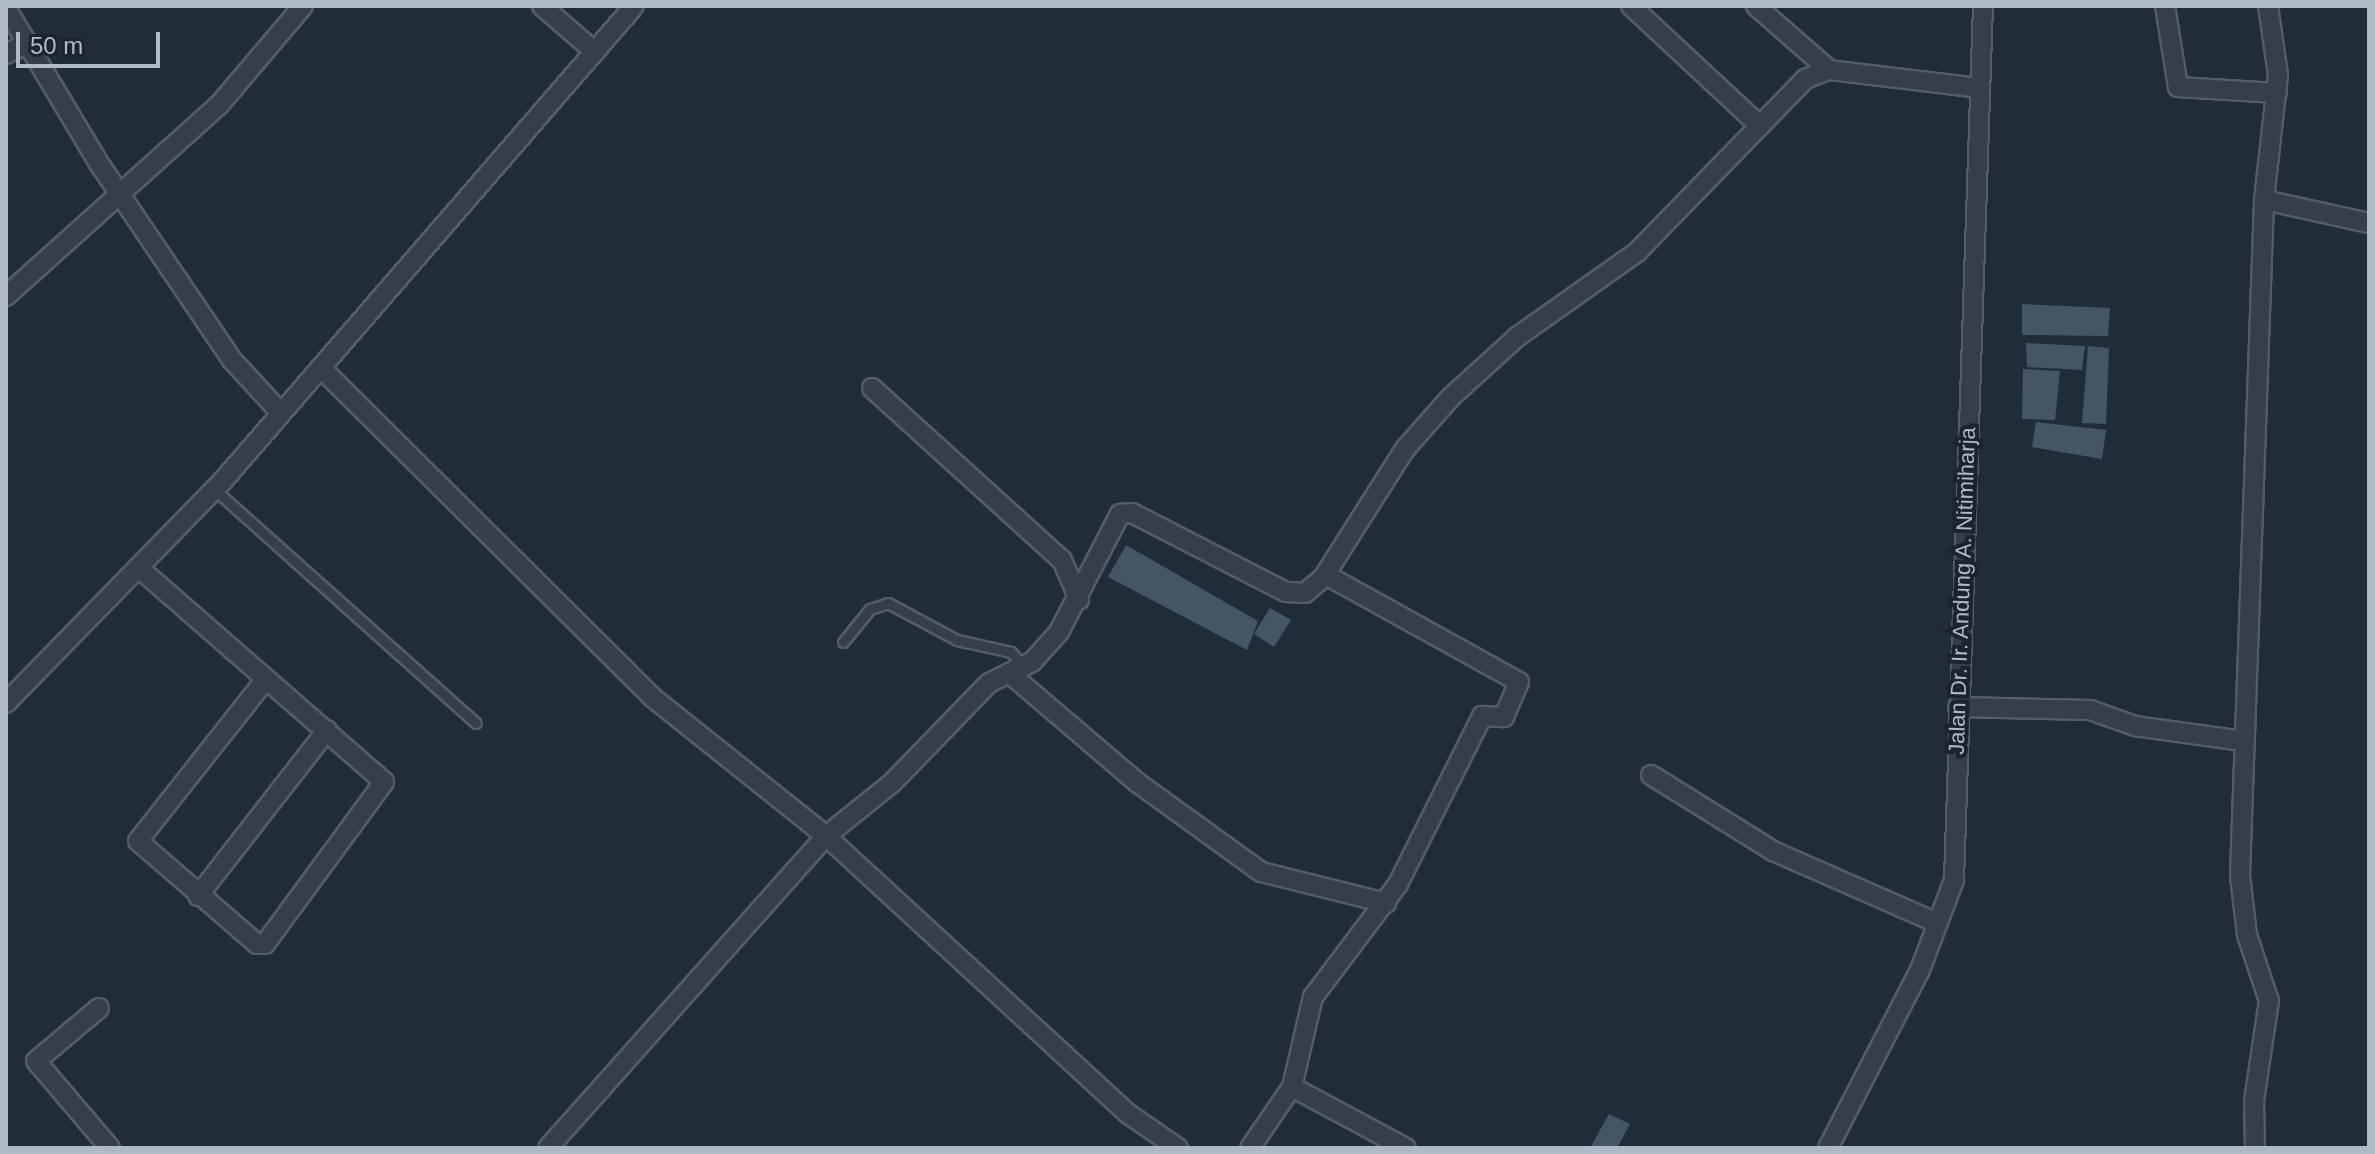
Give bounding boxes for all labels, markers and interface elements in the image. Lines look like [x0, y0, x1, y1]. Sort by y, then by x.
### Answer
scale bar [20, 16, 164, 66]
text: 50 m [30, 32, 83, 59]
street label: Jalan Dr. Ir. Andung A. Nitimiharja [1943, 426, 1981, 756]

